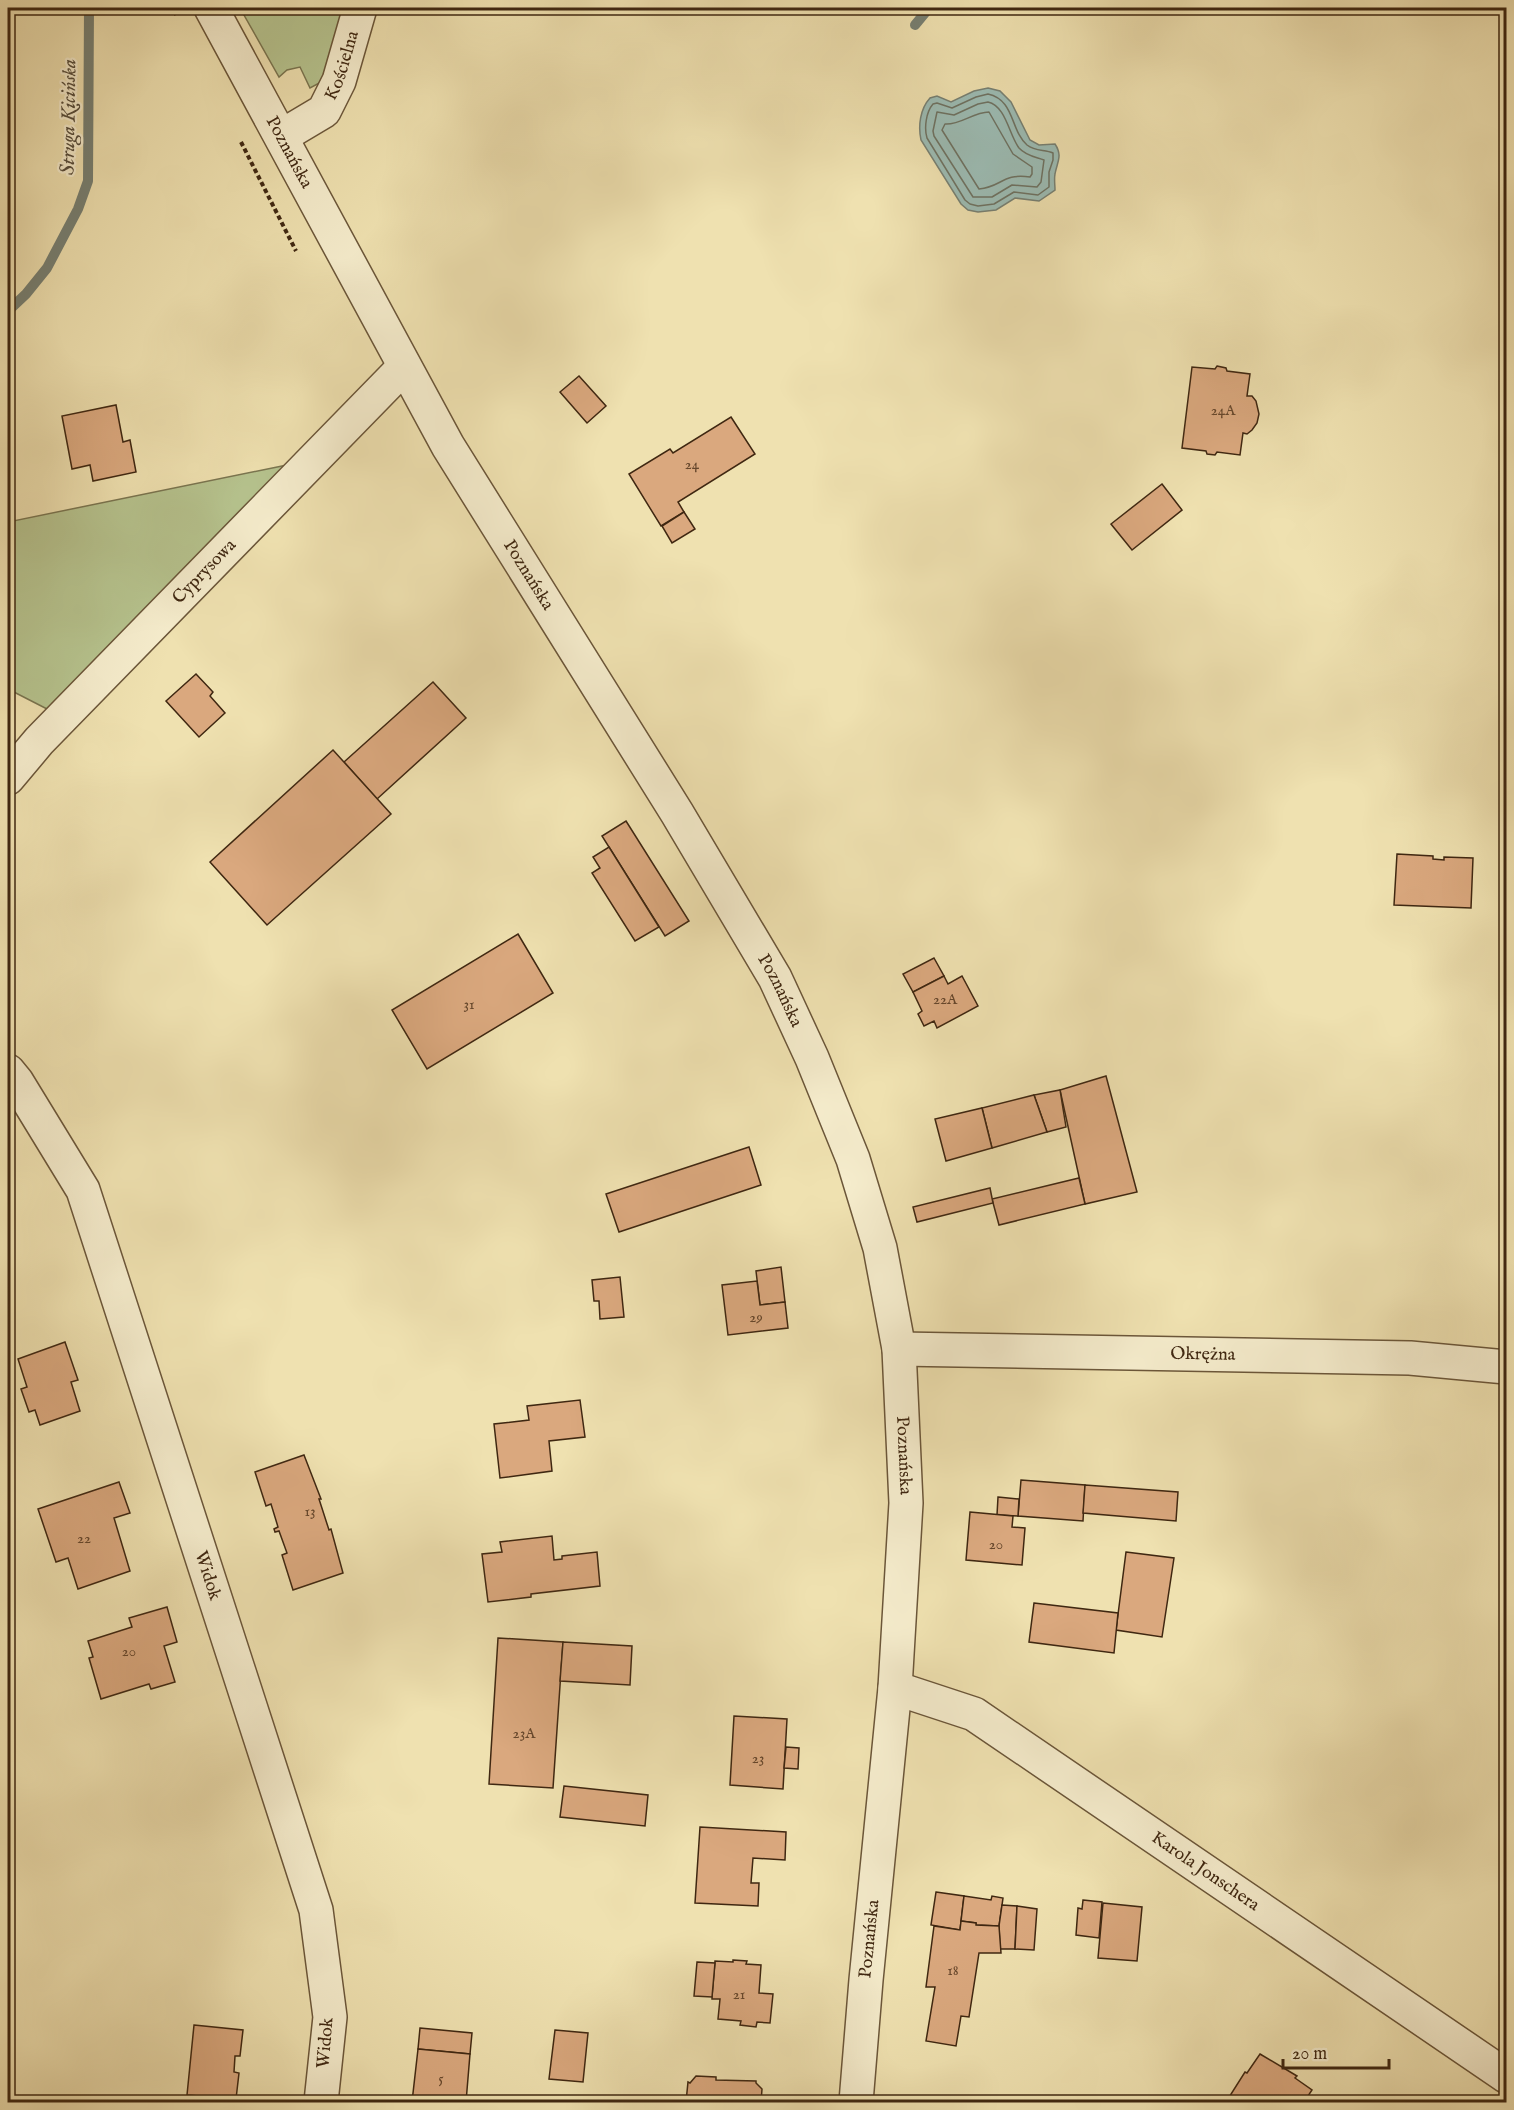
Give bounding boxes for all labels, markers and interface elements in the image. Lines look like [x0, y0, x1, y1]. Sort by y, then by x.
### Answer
street label: Kościelna [320, 28, 364, 104]
water label: Struga Kicińska [55, 59, 84, 175]
street label: Poznańska [260, 112, 318, 193]
house number: 24A [1211, 401, 1236, 420]
house number: 24 [685, 455, 700, 474]
street label: Cyprysowa [167, 534, 241, 609]
street label: Poznańska [498, 535, 559, 615]
street label: Poznańska [752, 950, 808, 1031]
house number: 22A [933, 990, 958, 1009]
house number: 31 [463, 995, 475, 1014]
house number: 29 [749, 1308, 763, 1327]
street label: Okrężna [1170, 1342, 1236, 1366]
street label: Poznańska [891, 1416, 917, 1496]
house number: 13 [304, 1502, 316, 1521]
house number: 22 [77, 1529, 91, 1548]
house number: 20 [989, 1535, 1003, 1554]
street label: Widok [189, 1548, 227, 1604]
house number: 20 [122, 1642, 136, 1661]
house number: 23A [513, 1724, 536, 1743]
house number: 23 [752, 1749, 764, 1768]
street label: Karola Jonschera [1147, 1826, 1264, 1917]
street label: Poznańska [854, 1898, 886, 1979]
house number: 18 [947, 1961, 959, 1980]
house number: 21 [733, 1985, 745, 2004]
street label: Widok [312, 2016, 340, 2069]
scale bar [1283, 2032, 1390, 2070]
text: 20 m [1292, 2043, 1327, 2066]
house number: 5 [438, 2069, 444, 2088]

